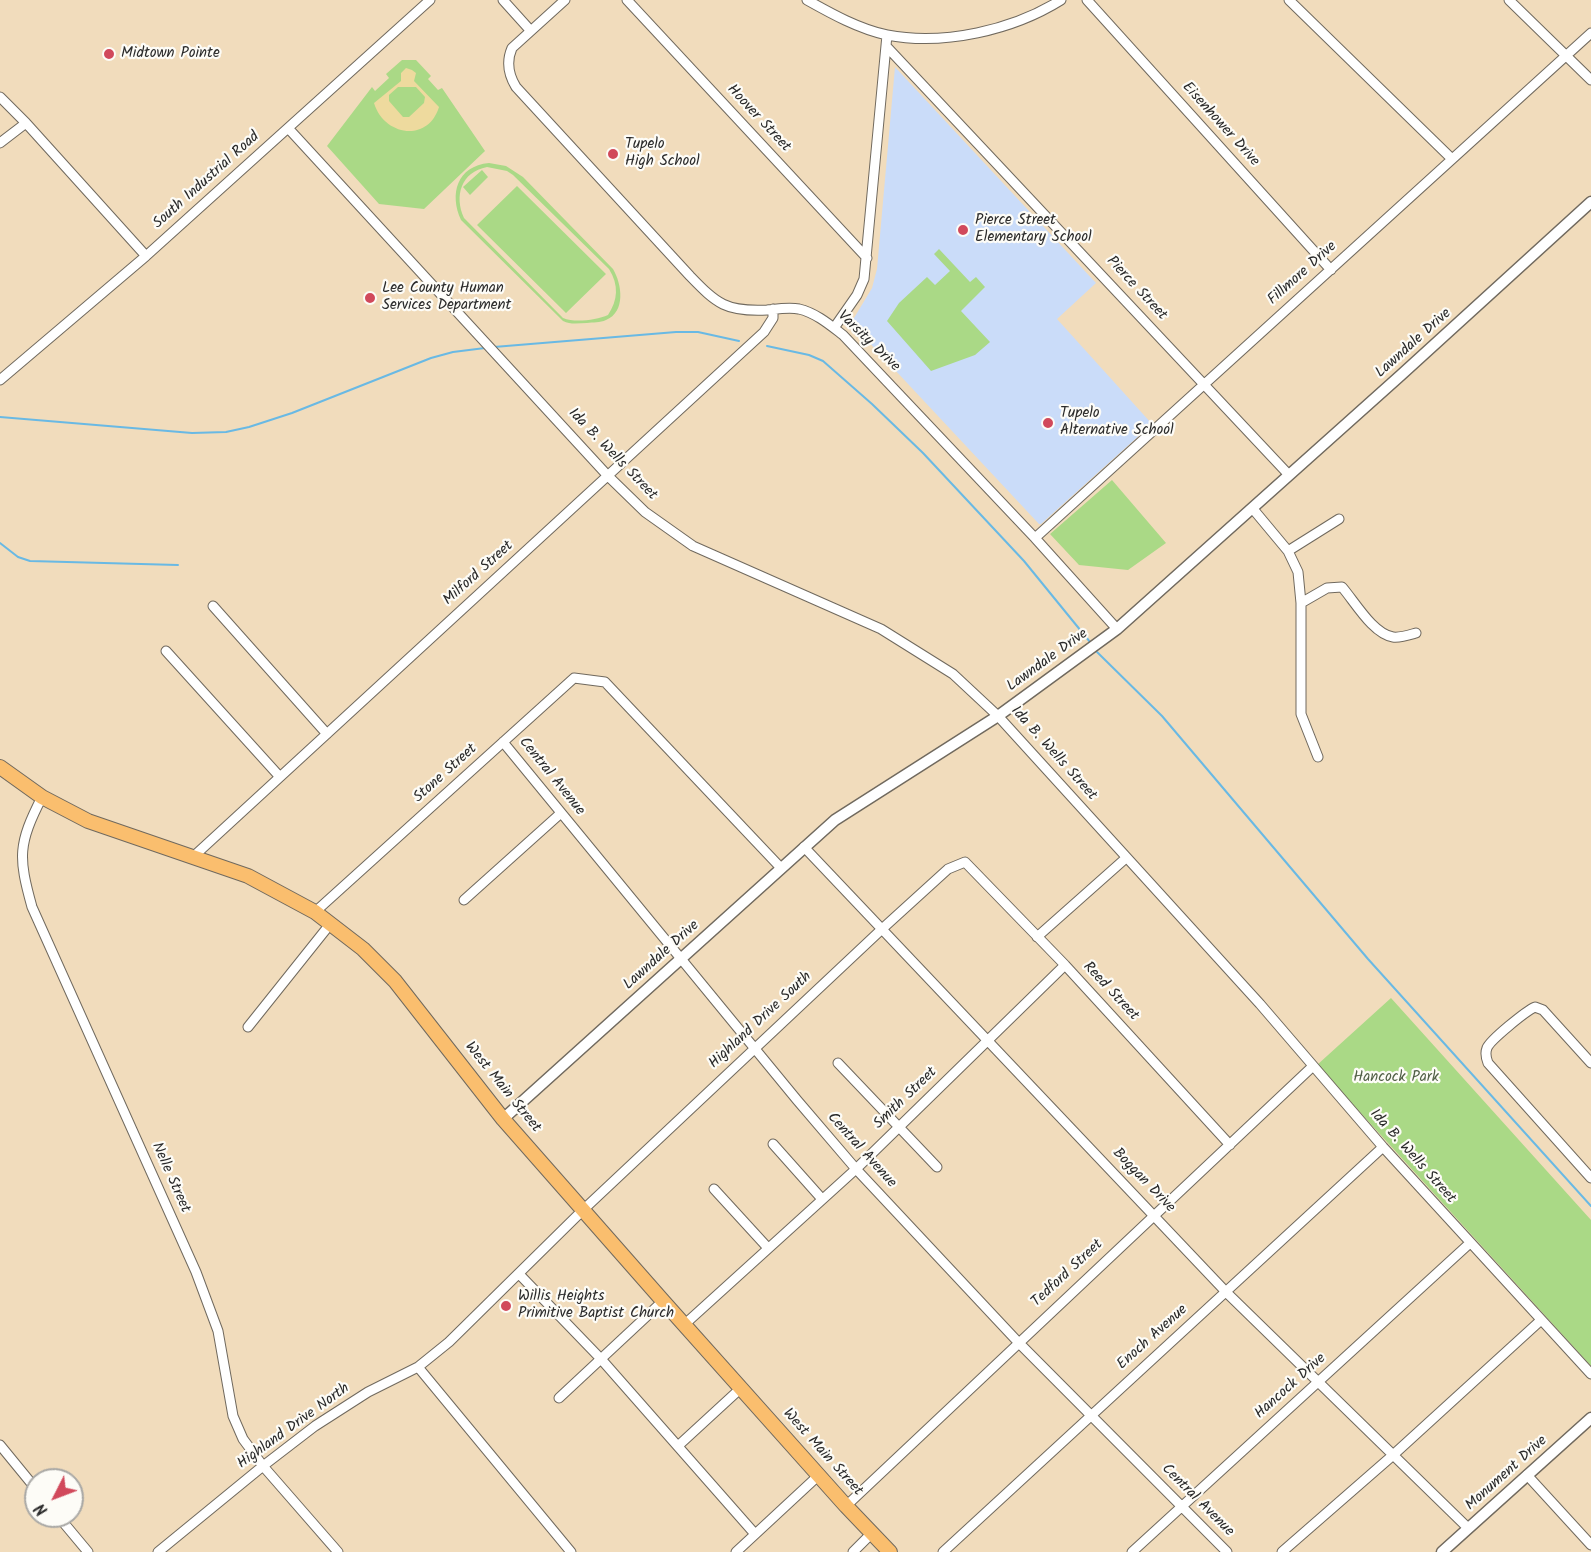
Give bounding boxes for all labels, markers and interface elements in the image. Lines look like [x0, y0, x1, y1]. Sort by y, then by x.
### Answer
place label: Midtown Pointe [121, 45, 220, 63]
marker: Midtown Pointe [102, 47, 116, 61]
street label: Eisenhower Drive [1177, 79, 1263, 171]
street label: Hoover Street [722, 82, 794, 156]
street label: South Industrial Road [150, 129, 264, 233]
place label: Tupelo High School [625, 136, 700, 171]
marker: Tupelo High School [606, 147, 620, 161]
place label: Pierce Street Elementary School [975, 212, 1092, 247]
marker: Pierce Street Elementary School [956, 223, 970, 237]
street label: Fillmore Drive [1265, 238, 1341, 310]
street label: Pierce Street [1102, 253, 1170, 325]
place label: Lee County Human Services Department [382, 280, 511, 315]
marker: Lee County Human Services Department [363, 291, 377, 305]
street label: Lawndale Drive [1372, 305, 1456, 383]
street label: Varsity Drive [833, 308, 903, 376]
street label: Ida B. Wells Street [564, 405, 660, 505]
place label: Tupelo Alternative School [1060, 405, 1174, 440]
marker: Tupelo Alternative School [1041, 416, 1055, 430]
street label: Milford Street [440, 538, 518, 610]
street label: Lawndale Drive [1004, 626, 1092, 696]
street label: Ida B. Wells Street [1006, 703, 1100, 805]
street label: Central Avenue [514, 734, 588, 820]
street label: Stone Street [410, 741, 482, 807]
street label: Lawndale Drive [620, 917, 704, 995]
street label: Reed Street [1078, 959, 1142, 1025]
street label: Highland Drive South [706, 969, 816, 1073]
street label: West Main Street [460, 1039, 544, 1137]
street label: Smith Street [870, 1064, 942, 1134]
park label: Hancock Park [1353, 1069, 1439, 1087]
street label: Ida B. Wells Street [1365, 1106, 1459, 1208]
street label: Central Avenue [822, 1110, 900, 1192]
street label: Nelle Street [147, 1140, 193, 1216]
street label: Boggan Drive [1108, 1145, 1178, 1217]
street label: Tedford Street [1029, 1236, 1107, 1312]
place label: Willis Heights Primitive Baptist Church [518, 1288, 674, 1323]
marker: Willis Heights Primitive Baptist Church [499, 1299, 513, 1313]
street label: Enoch Avenue [1114, 1302, 1192, 1374]
street label: Hancock Drive [1252, 1350, 1330, 1424]
street label: Highland Drive North [234, 1380, 354, 1474]
street label: West Main Street [778, 1406, 866, 1500]
street label: Monument Drive [1462, 1433, 1552, 1515]
street label: Central Avenue [1157, 1461, 1237, 1541]
north arrow [24, 1468, 84, 1528]
text: N [29, 1497, 54, 1521]

